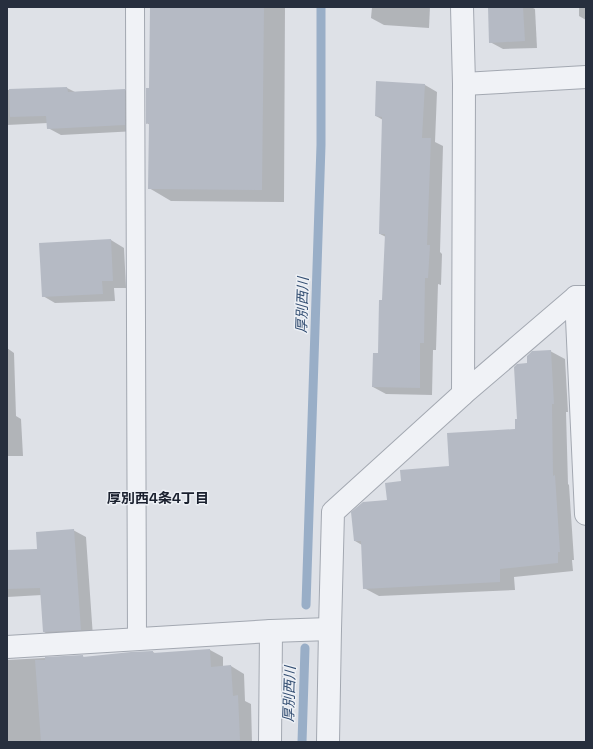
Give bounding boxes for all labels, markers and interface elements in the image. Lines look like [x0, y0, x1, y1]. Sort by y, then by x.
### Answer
water label: 厚別西川 [292, 275, 312, 333]
district label: 厚別西4条4丁目 [107, 489, 209, 507]
water label: 厚別西川 [279, 664, 299, 722]

